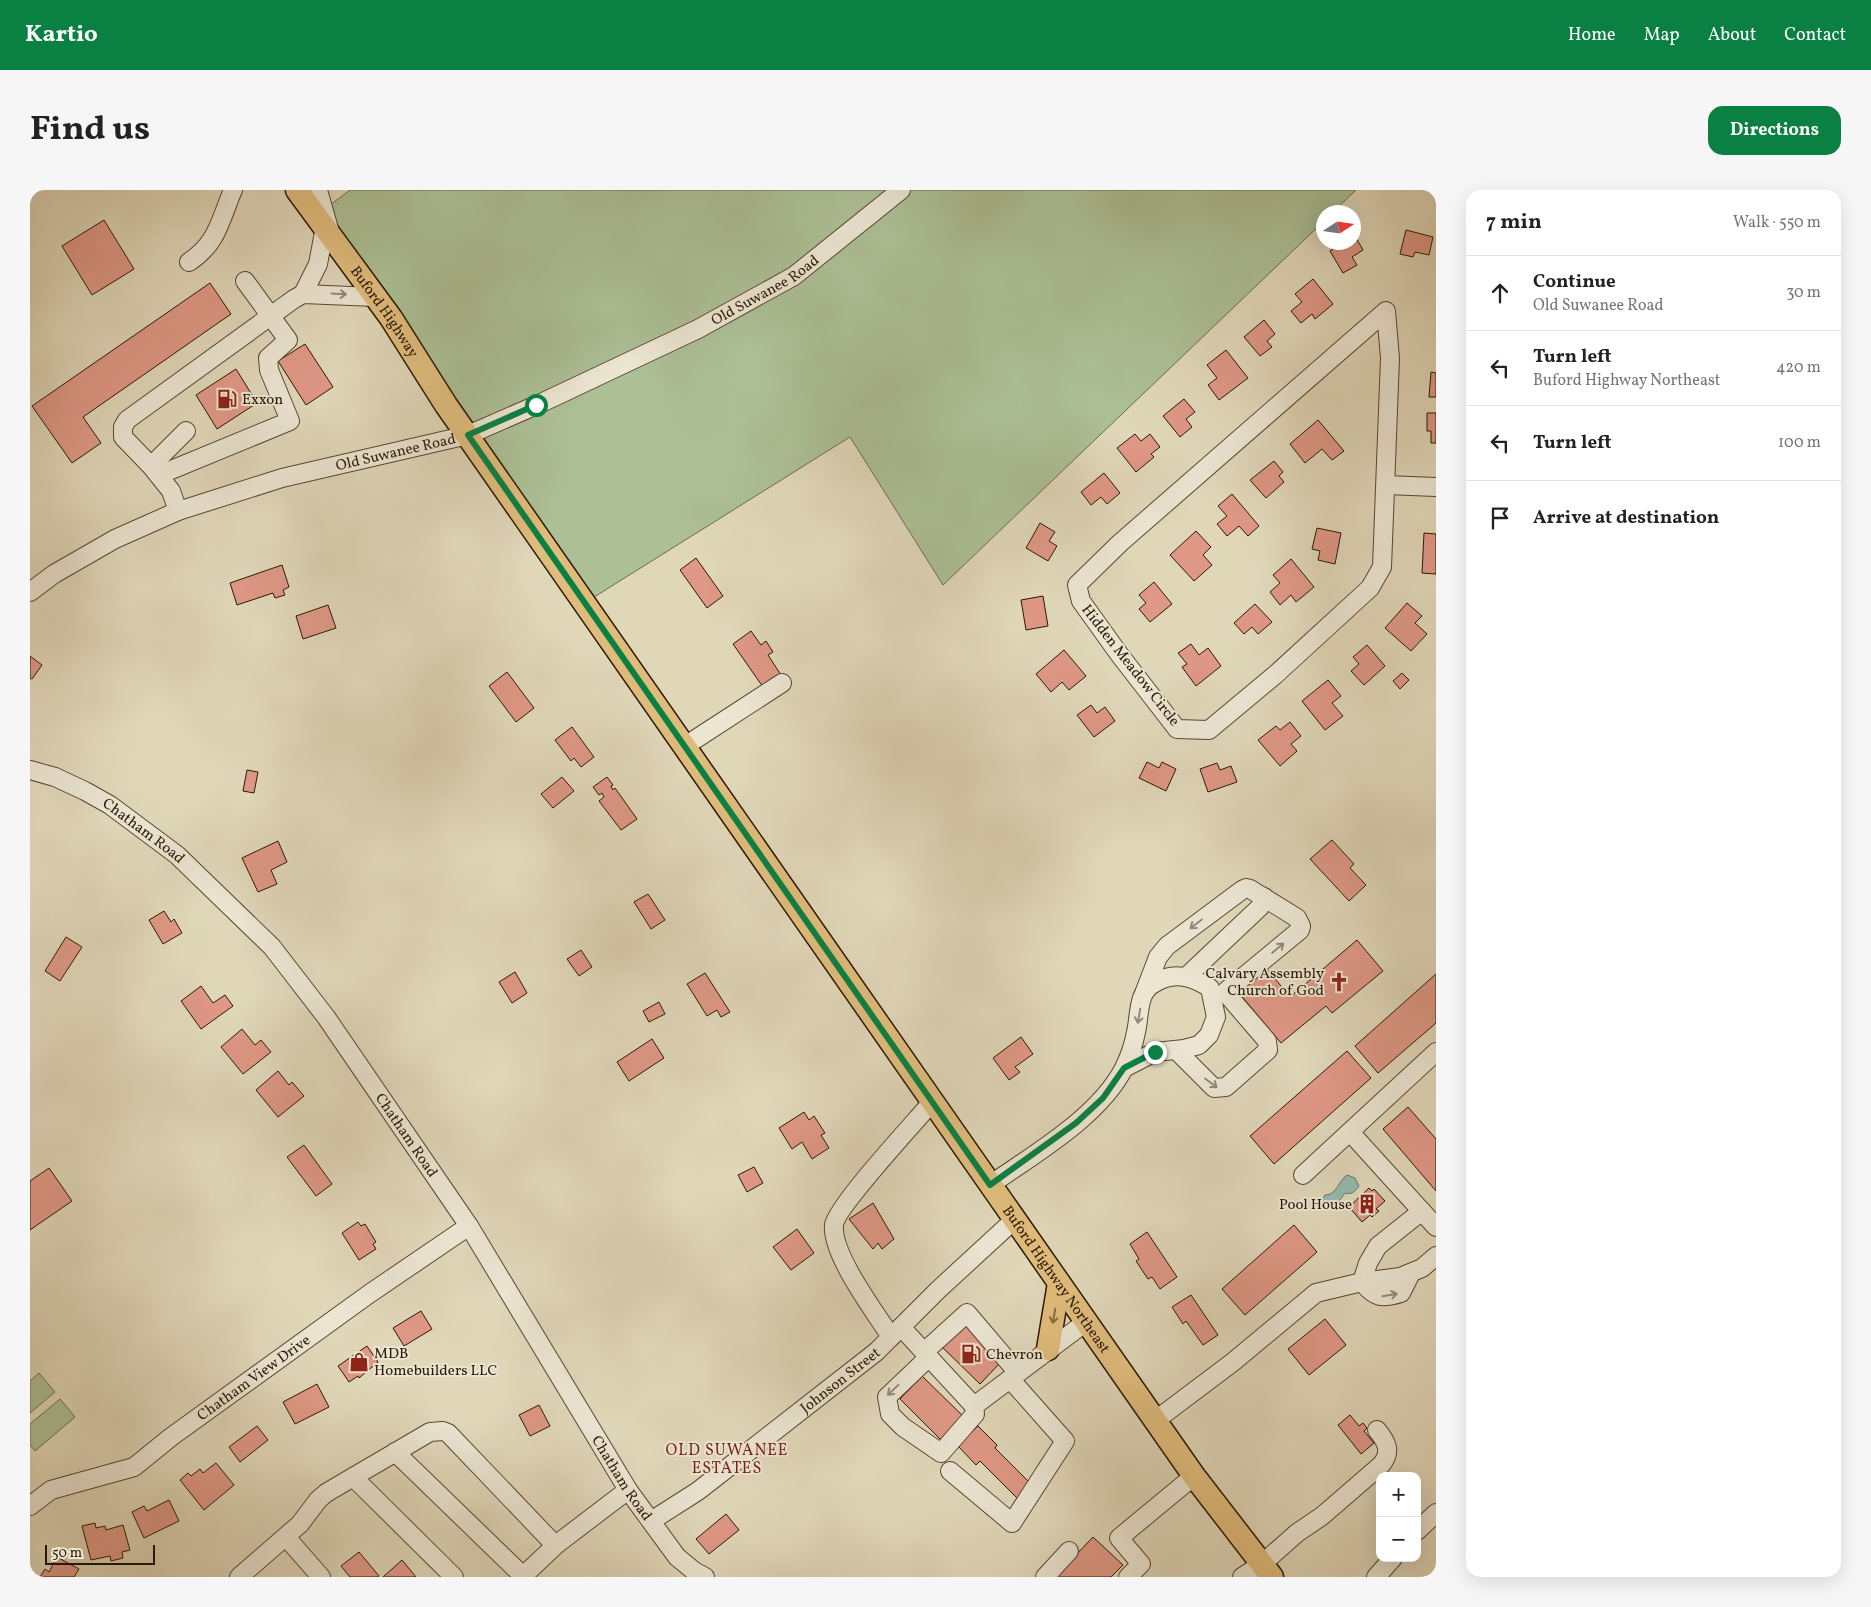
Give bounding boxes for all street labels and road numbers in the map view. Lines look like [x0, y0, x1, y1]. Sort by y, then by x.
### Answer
street label: Old Suwanee Road [708, 251, 824, 332]
street label: Buford Highway [344, 262, 423, 362]
street label: Old Suwanee Road [334, 429, 458, 477]
street label: Hidden Meadow Circle [1076, 601, 1184, 731]
street label: Chatham Road [98, 794, 189, 869]
street label: Chatham Road [369, 1090, 442, 1182]
street label: Buford Highway Northeast [996, 1202, 1114, 1358]
street label: Chatham View Drive [193, 1330, 315, 1427]
street label: Johnson Street [797, 1343, 885, 1419]
street label: Chatham Road [586, 1432, 656, 1526]

